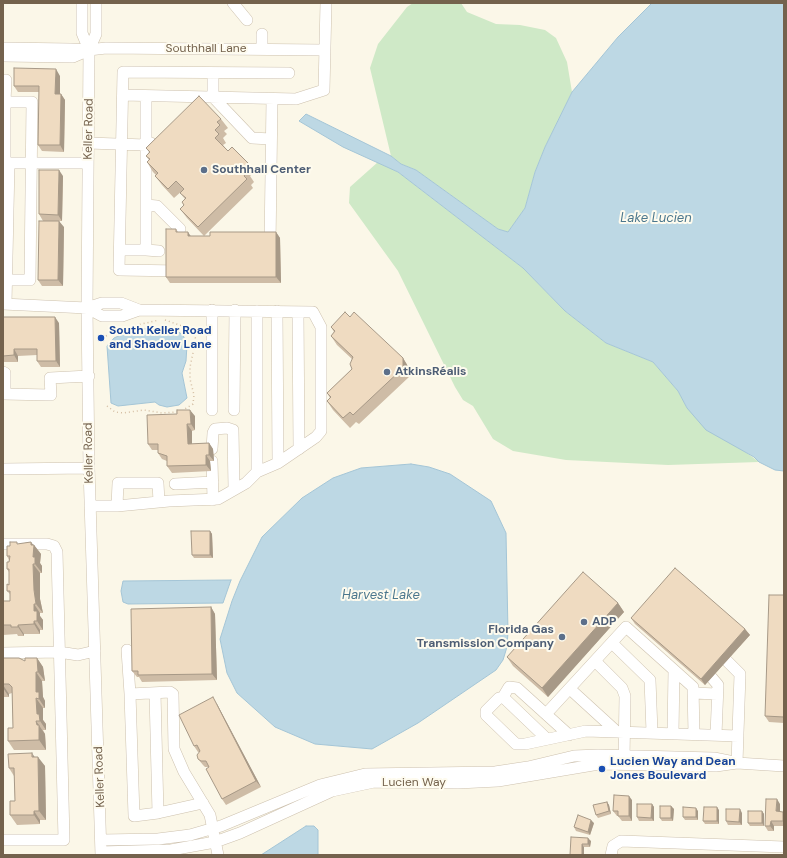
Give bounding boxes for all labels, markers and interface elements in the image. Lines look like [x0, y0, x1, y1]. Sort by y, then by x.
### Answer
street label: Southhall Lane [165, 42, 247, 56]
street label: Keller Road [81, 98, 97, 160]
place label: Southhall Center [212, 163, 311, 177]
marker: Southhall Center [199, 165, 209, 175]
water label: Lake Lucien [620, 211, 692, 227]
place label: South Keller Road and Shadow Lane [109, 324, 212, 352]
marker: South Keller Road and Shadow Lane [96, 333, 106, 343]
place label: AtkinsRéalis [395, 365, 466, 379]
marker: AtkinsRéalis [382, 367, 392, 377]
street label: Keller Road [81, 422, 97, 484]
water label: Harvest Lake [342, 588, 420, 604]
place label: ADP [592, 615, 616, 629]
marker: ADP [579, 617, 589, 627]
place label: Florida Gas Transmission Company [417, 623, 554, 651]
marker: Florida Gas Transmission Company [557, 632, 567, 642]
street label: Keller Road [92, 746, 108, 808]
place label: Lucien Way and Dean Jones Boulevard [610, 755, 736, 783]
marker: Lucien Way and Dean Jones Boulevard [597, 764, 607, 774]
street label: Lucien Way [382, 776, 446, 790]

